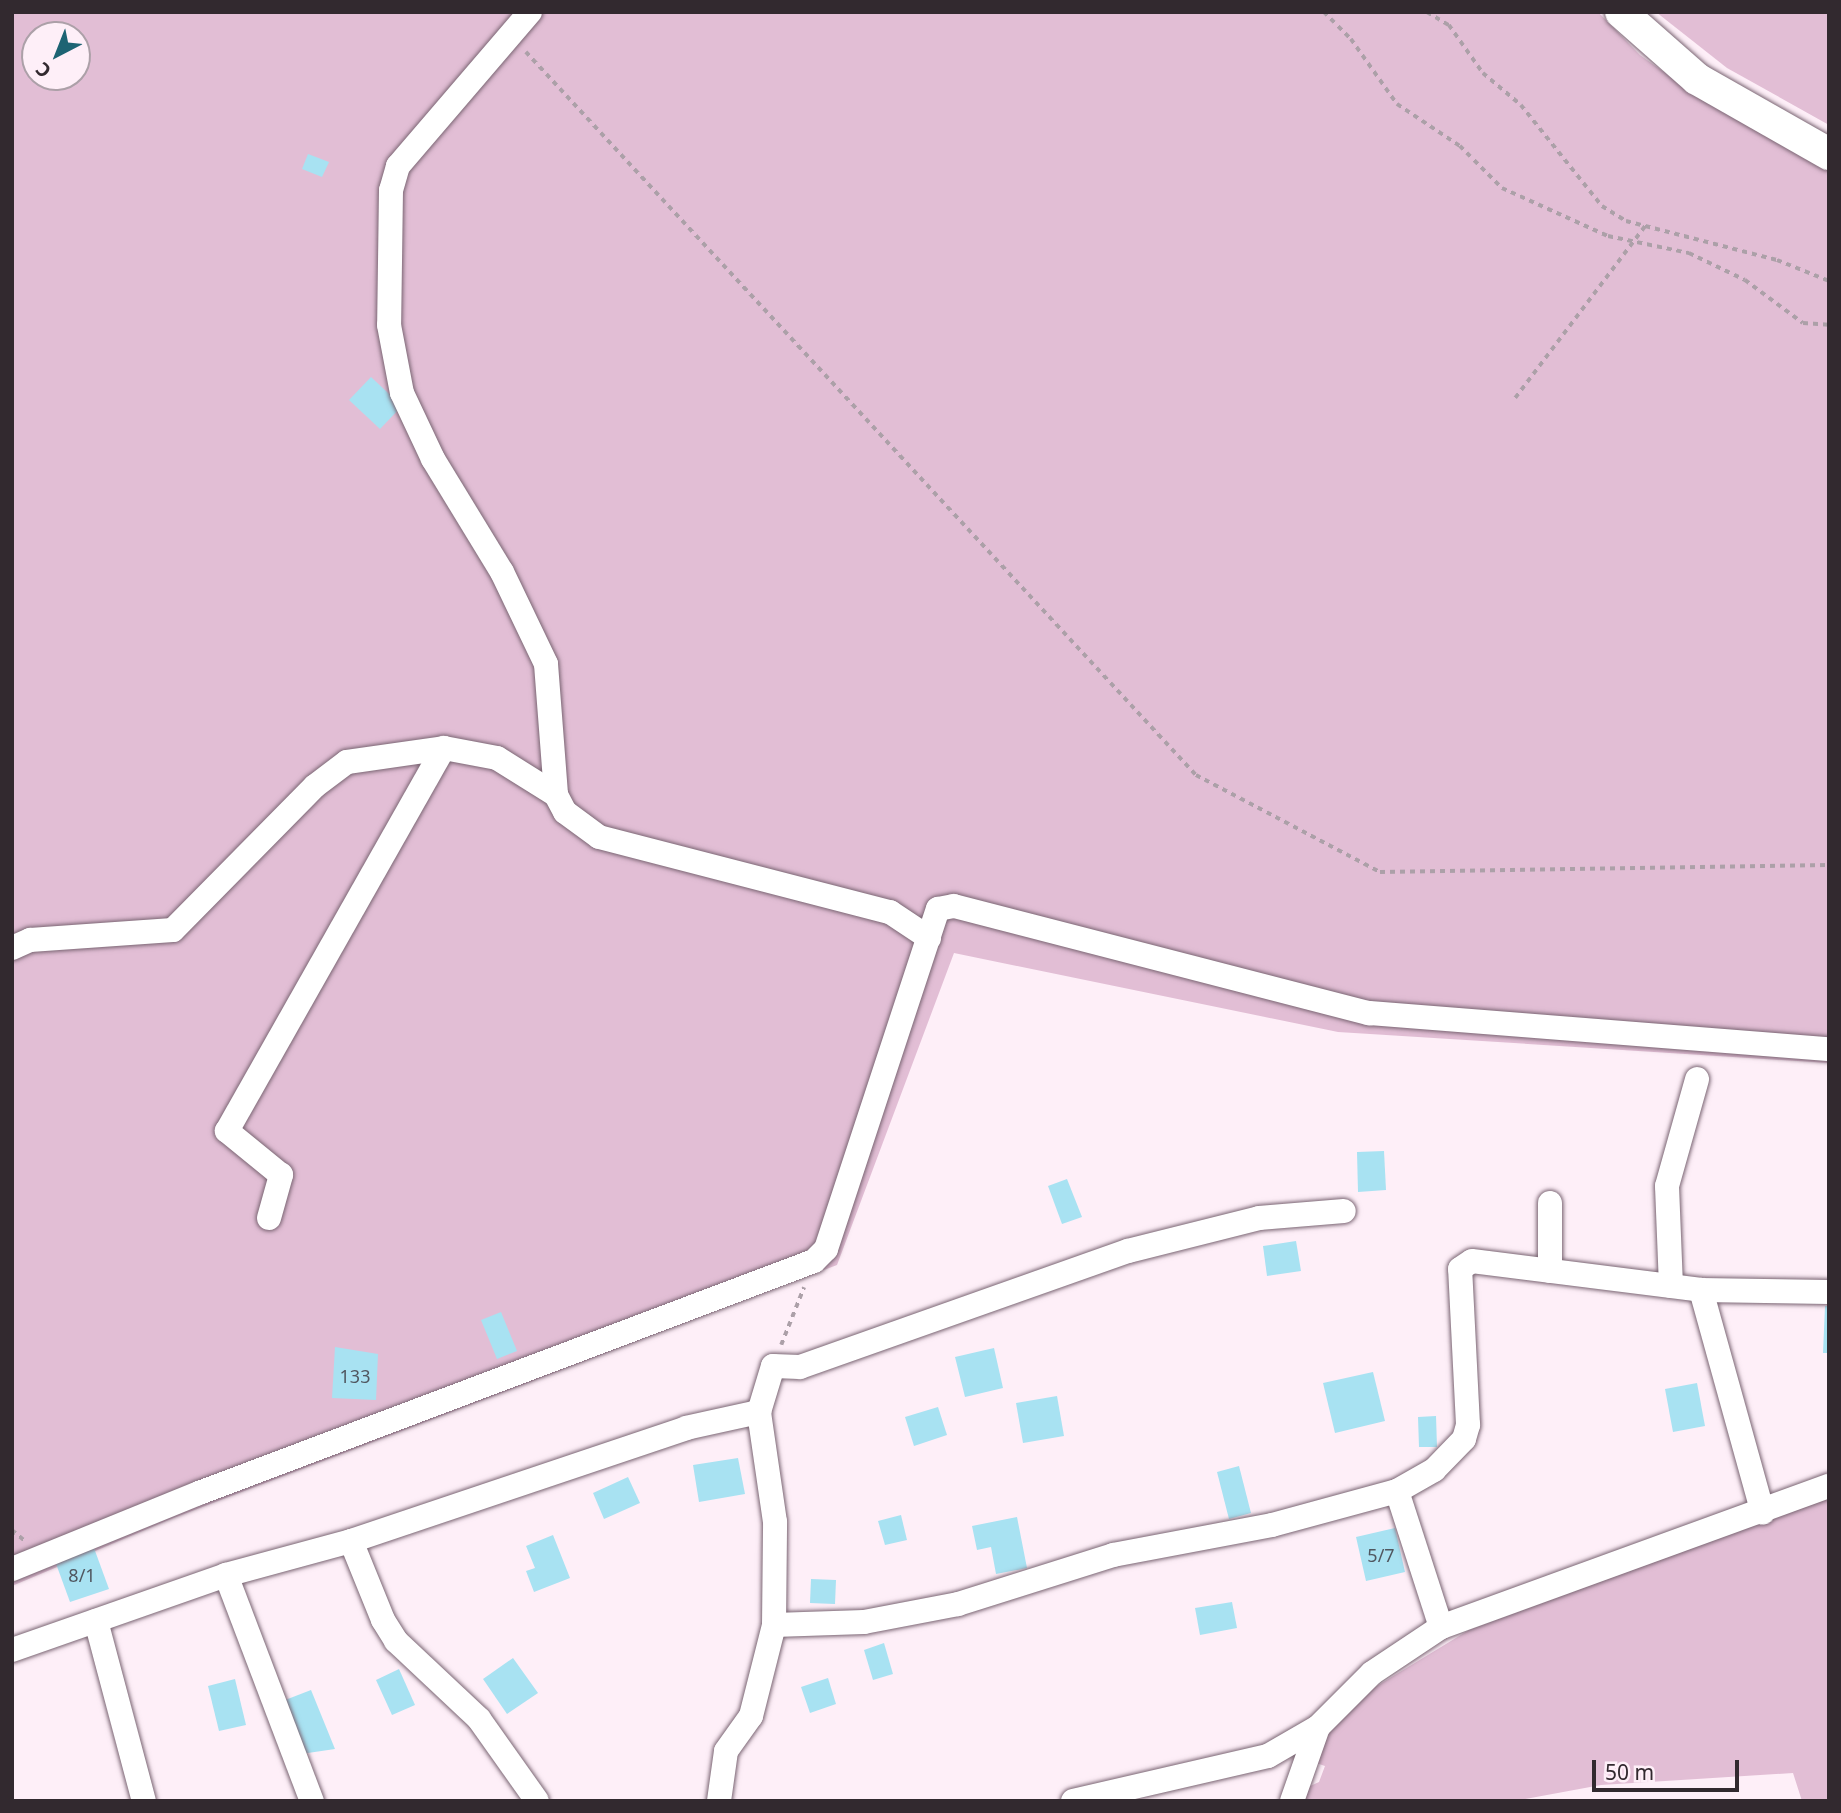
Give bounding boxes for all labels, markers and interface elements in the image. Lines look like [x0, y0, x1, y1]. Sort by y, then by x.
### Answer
north arrow [21, 21, 91, 91]
text: С [30, 56, 57, 84]
house number: 133 [340, 1365, 370, 1387]
house number: 5/7 [1367, 1544, 1395, 1566]
house number: 8/1 [68, 1564, 96, 1586]
scale bar [1596, 1746, 1743, 1790]
text: 50 m [1605, 1758, 1654, 1786]

